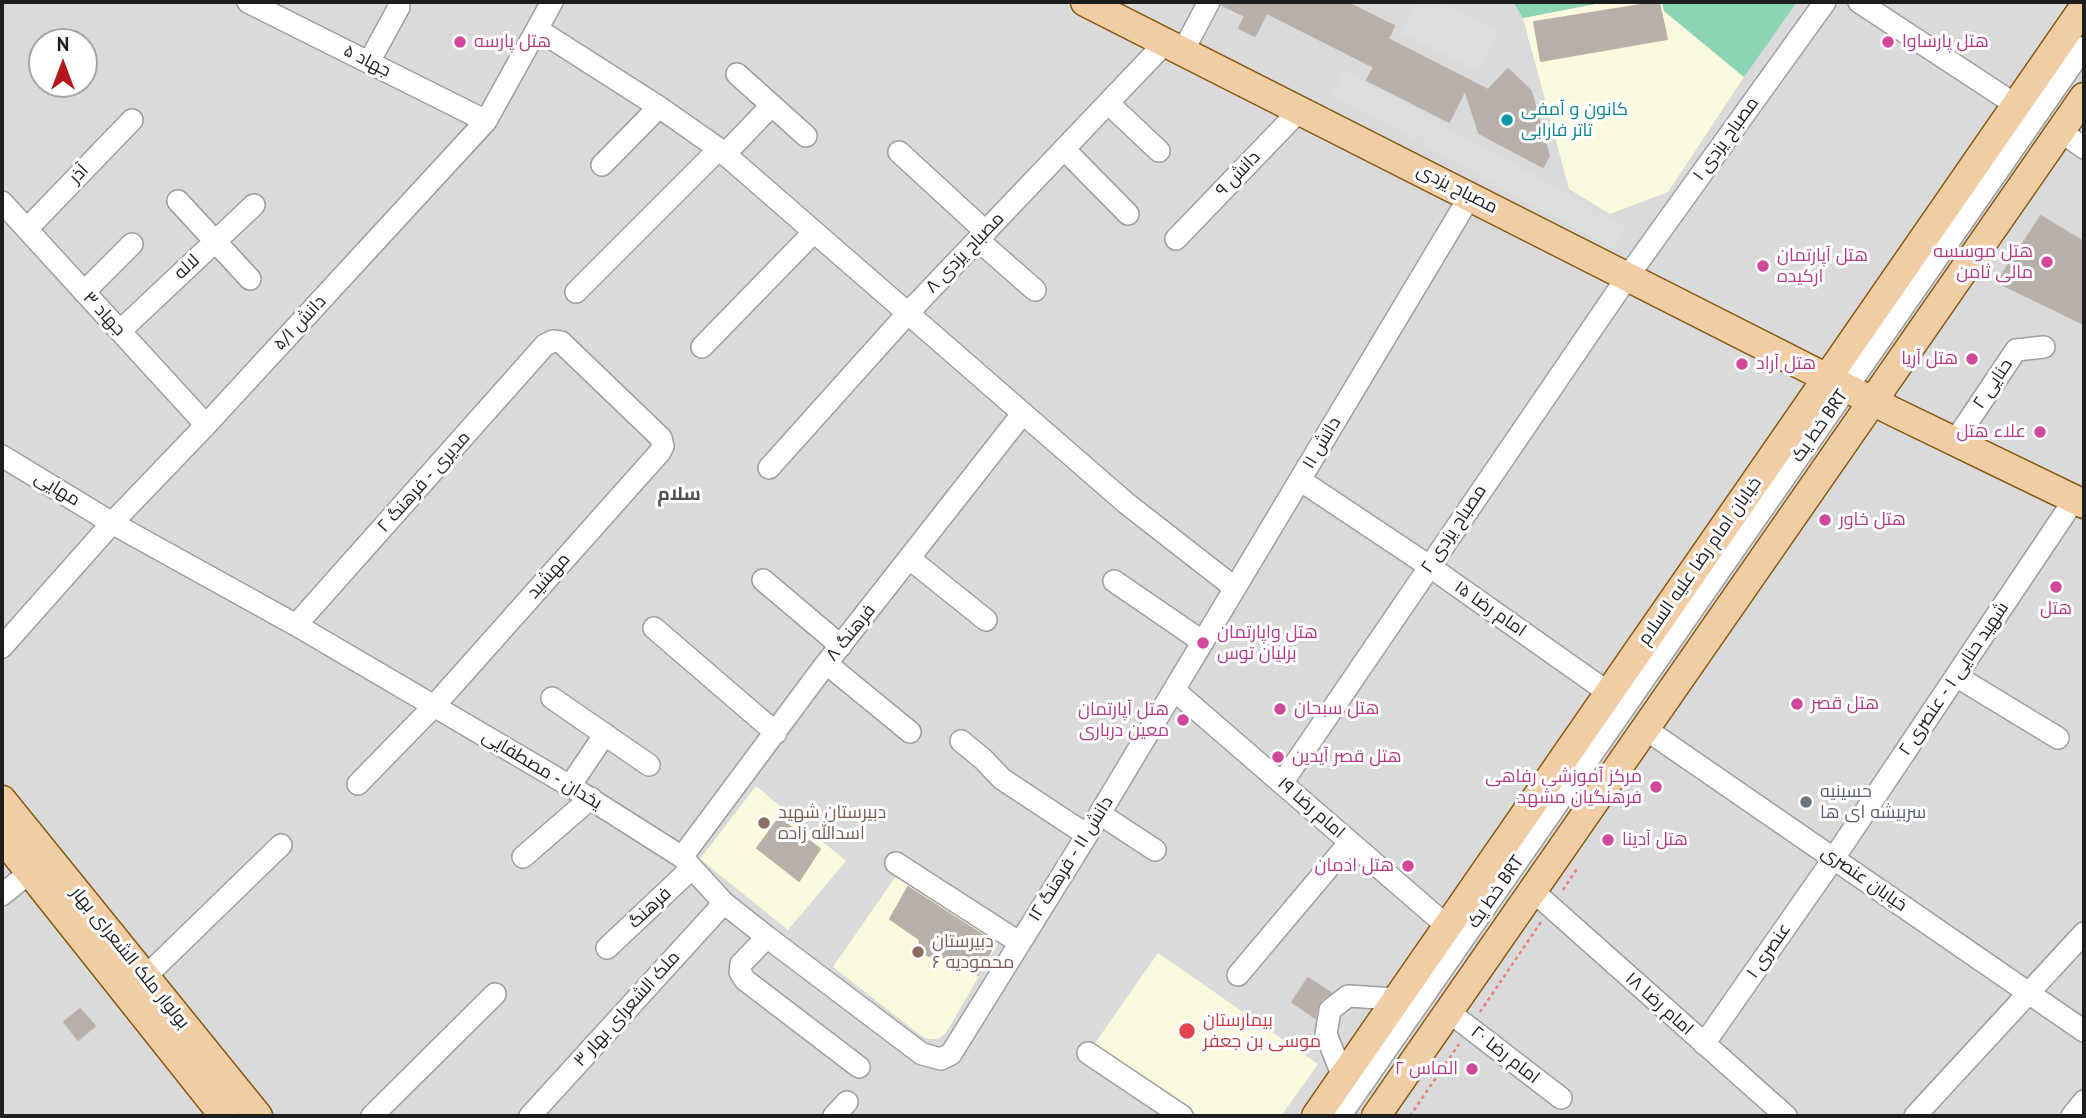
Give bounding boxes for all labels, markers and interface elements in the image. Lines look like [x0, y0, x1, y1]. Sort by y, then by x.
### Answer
north arrow [28, 28, 98, 98]
place label: هتل پارسه [474, 31, 551, 53]
place label: هتل پارساوا [1902, 31, 1989, 53]
text: N [57, 32, 69, 56]
marker: هتل پارسه [452, 34, 468, 50]
marker: هتل پارساوا [1880, 34, 1896, 50]
street label: جهاد ۵ [340, 40, 394, 82]
street label: مصباح یزدی ۱ [1688, 93, 1764, 185]
place label: کانون و آمفی تاتر فارابی [1521, 99, 1628, 142]
marker: کانون و آمفی تاتر فارابی [1499, 112, 1515, 128]
street label: دانش ۹ [1211, 147, 1265, 201]
street label: مصباح یزدی [1413, 159, 1501, 219]
street label: آذر [65, 160, 93, 188]
street label: مصباح یزدی ۸ [921, 208, 1009, 298]
place label: هتل موسسه مالی ثامن [1933, 241, 2033, 284]
place label: هتل آپارتمان ارکیده [1777, 245, 1868, 288]
street label: لاله [170, 250, 204, 284]
marker: هتل موسسه مالی ثامن [2039, 254, 2055, 270]
marker: هتل آپارتمان ارکیده [1755, 258, 1771, 274]
street label: جهاد ۳ [78, 287, 130, 341]
street label: دانش ۵/۱ [269, 291, 331, 355]
place label: هتل آریا [1901, 348, 1958, 370]
marker: هتل آریا [1964, 351, 1980, 367]
place label: هتل آراد [1756, 353, 1816, 375]
street label: حنایی ۲ [1969, 355, 2017, 413]
marker: هتل آراد [1734, 356, 1750, 372]
street label: خط یک BRT [1787, 386, 1853, 466]
street label: دانش ۱۱ [1298, 413, 1346, 473]
place label: علاء هتل [1956, 421, 2026, 443]
marker: علاء هتل [2032, 424, 2048, 440]
street label: مدیری - فرهنگ ۲ [373, 427, 475, 537]
street label: مهایی [30, 467, 84, 511]
street label: خیابان امام رضا علیه السلام [1634, 473, 1766, 649]
street label: مصباح یزدی ۲ [1417, 481, 1491, 577]
district label: سلام [657, 484, 701, 506]
place label: هتل خاور [1839, 509, 1906, 531]
marker: هتل خاور [1817, 512, 1833, 528]
street label: مهشید [523, 549, 575, 603]
street label: امام رضا ۱۵ [1450, 576, 1530, 642]
marker: هتل [2048, 579, 2064, 595]
street label: شهید حنایی ۱ - عنصری ۲ [1895, 598, 2013, 760]
place label: هتل [2040, 598, 2072, 620]
street label: فرهنگ ۸ [822, 600, 880, 666]
place label: هتل واپارتمان برلیان توس [1217, 622, 1318, 664]
marker: هتل واپارتمان برلیان توس [1195, 635, 1211, 651]
place label: هتل قصر [1811, 693, 1879, 715]
marker: هتل قصر [1789, 696, 1805, 712]
place label: هتل سبحان [1294, 698, 1379, 720]
place label: هتل آپارتمان معین درباری [1078, 699, 1169, 742]
marker: هتل سبحان [1272, 701, 1288, 717]
marker: هتل آپارتمان معین درباری [1175, 712, 1191, 728]
street label: یخدان - مصطفایی [478, 726, 606, 814]
place label: هتل قصر آیدین [1292, 746, 1402, 768]
marker: هتل قصر آیدین [1270, 749, 1286, 765]
place label: مرکز آموزشی رفاهی فرهنگیان مشهد [1485, 766, 1642, 808]
street label: امام رضا ۱۹ [1273, 773, 1349, 843]
marker: مرکز آموزشی رفاهی فرهنگیان مشهد [1648, 779, 1664, 795]
place label: حسینیه سربیشه ای ها [1820, 781, 1926, 824]
street label: دانش ۱۱ - فرهنگ ۱۲ [1024, 793, 1118, 925]
marker: حسینیه سربیشه ای ها [1798, 794, 1814, 810]
place label: دبیرستان شهید اسدالله زاده [778, 802, 886, 844]
marker: دبیرستان شهید اسدالله زاده [756, 815, 772, 831]
place label: هتل آدینا [1622, 829, 1688, 851]
marker: هتل آدینا [1600, 832, 1616, 848]
street label: خیابان عنصری [1817, 842, 1911, 916]
street label: خط یک BRT [1463, 852, 1529, 932]
place label: هتل ادمان [1315, 855, 1394, 877]
marker: هتل ادمان [1400, 858, 1416, 874]
street label: بولوار ملک الشعرای بهار [66, 883, 194, 1033]
street label: فرهنگ [624, 883, 676, 933]
street label: عنصری ۱ [1742, 919, 1796, 983]
place label: دبیرستان محمودیه ۶ [932, 931, 1014, 974]
marker: دبیرستان محمودیه ۶ [910, 944, 926, 960]
street label: ملک الشعرای بهار ۳ [569, 947, 685, 1071]
street label: امام رضا ۱۸ [1620, 968, 1698, 1040]
place label: بیمارستان موسی بن جعفر [1203, 1010, 1321, 1052]
marker: بیمارستان موسی بن جعفر [1177, 1021, 1197, 1041]
street label: امام رضا ۲۰ [1466, 1021, 1544, 1089]
place label: الماس ۲ [1395, 1058, 1458, 1080]
marker: الماس ۲ [1464, 1061, 1480, 1077]

